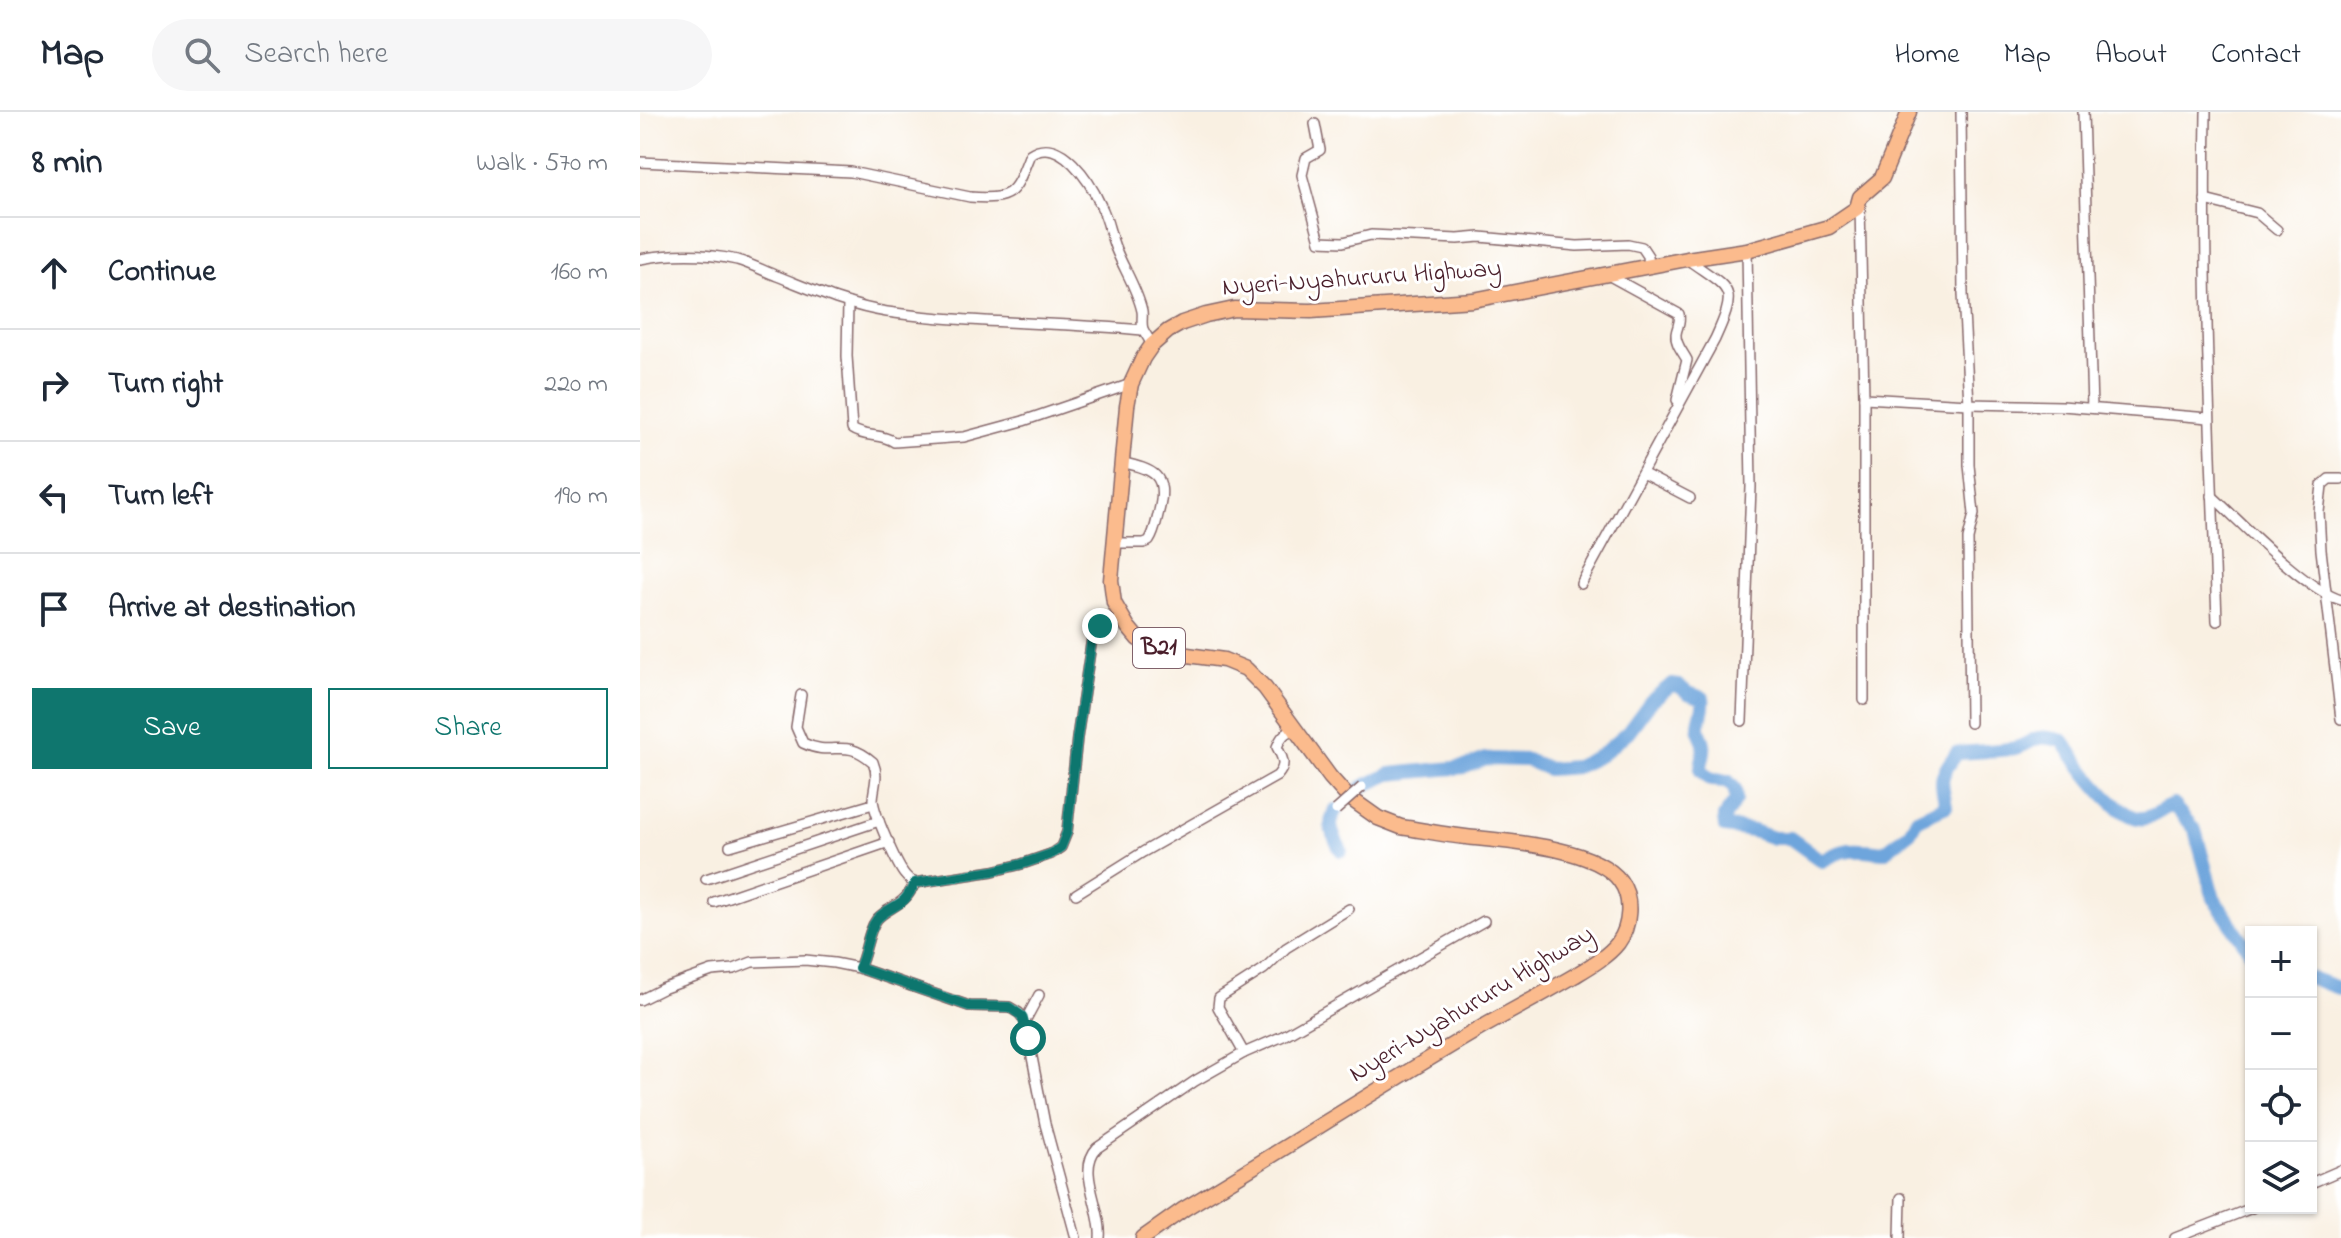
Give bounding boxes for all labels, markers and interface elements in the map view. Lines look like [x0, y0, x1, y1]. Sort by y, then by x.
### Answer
search box [152, 19, 712, 91]
text: Map [40, 27, 104, 83]
icon: search [180, 33, 224, 77]
text: Search here [244, 33, 388, 77]
text: Home [1894, 35, 1960, 76]
text: Map [2004, 35, 2051, 76]
text: About [2095, 35, 2167, 76]
text: Contact [2211, 35, 2301, 76]
text: 8 min [32, 139, 103, 189]
text: Walk · 570 m [476, 145, 608, 183]
street label: Nyeri-Nyahururu Highway [1221, 250, 1503, 308]
icon: ahead [32, 251, 76, 295]
text: Continue [108, 251, 216, 295]
text: 160 m [550, 254, 608, 292]
icon: right [32, 363, 76, 407]
text: Turn right [108, 363, 223, 407]
text: 220 m [544, 366, 608, 404]
icon: left [32, 475, 76, 519]
text: Turn left [108, 475, 213, 519]
text: 190 m [554, 478, 608, 516]
icon: arrive [32, 587, 76, 631]
text: Arrive at destination [108, 587, 356, 631]
route end [1082, 608, 1118, 644]
road number: B21 [1133, 628, 1185, 668]
button: Save [32, 688, 312, 769]
button: Share [328, 688, 608, 769]
street label: Nyeri-Nyahururu Highway [1342, 917, 1602, 1093]
map controls [2245, 926, 2317, 1214]
button: + [2245, 926, 2317, 998]
button: − [2245, 998, 2317, 1070]
route start [1010, 1020, 1046, 1056]
button: locate [2245, 1070, 2317, 1142]
button: layers [2245, 1142, 2317, 1214]

